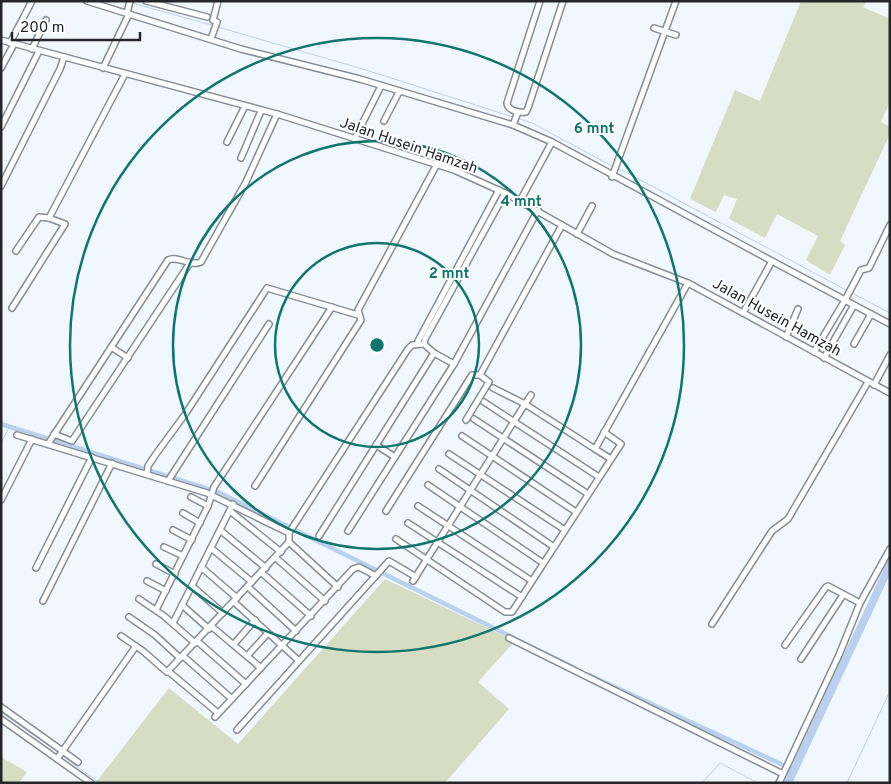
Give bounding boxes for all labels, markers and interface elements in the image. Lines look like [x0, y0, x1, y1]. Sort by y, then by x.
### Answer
scale bar [12, 10, 140, 42]
text: 200 m [20, 19, 65, 38]
street label: Jalan Husein Hamzah [337, 114, 480, 179]
text: 6 mnt [574, 120, 614, 139]
text: 4 mnt [500, 193, 542, 212]
text: 2 mnt [429, 265, 469, 284]
street label: Jalan Husein Hamzah [708, 275, 844, 362]
centre of rings [368, 336, 386, 354]

